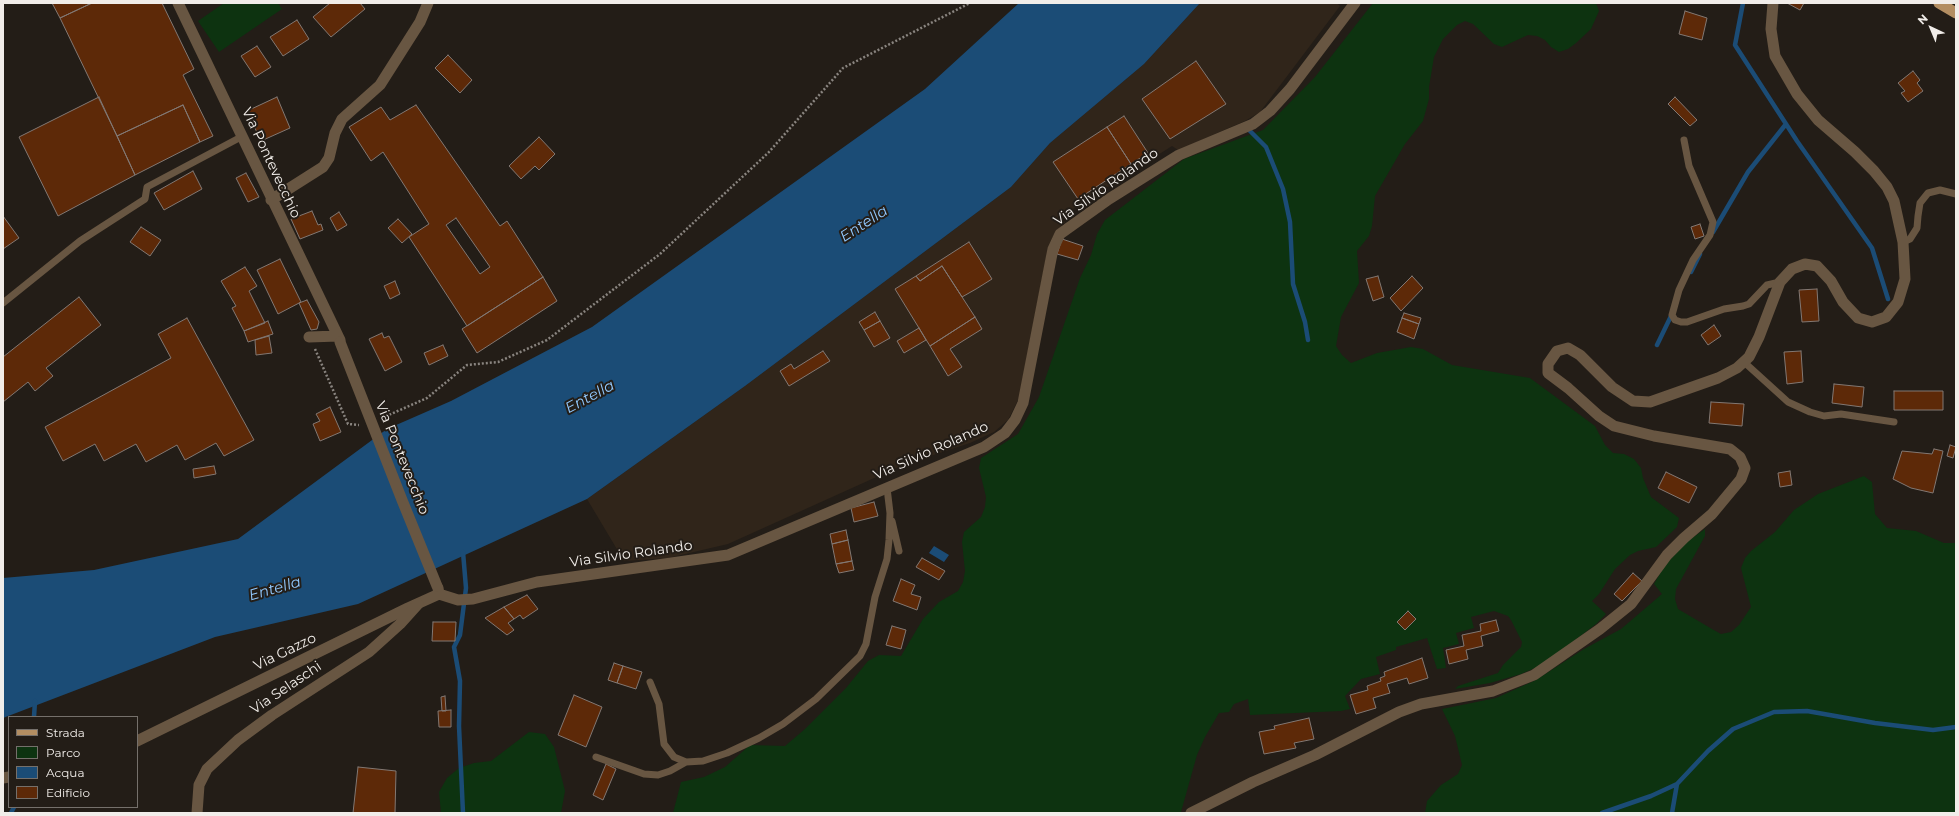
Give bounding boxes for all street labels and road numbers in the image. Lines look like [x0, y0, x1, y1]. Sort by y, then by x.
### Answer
street label: Via Pontevecchio [238, 105, 304, 221]
street label: Via Silvio Rolando [1050, 145, 1162, 229]
street label: Via Pontevecchio [372, 399, 432, 517]
street label: Via Silvio Rolando [871, 418, 991, 484]
street label: Via Silvio Rolando [569, 537, 693, 571]
street label: Via Gazzo [251, 630, 319, 674]
street label: Via Selaschi [247, 658, 325, 718]

